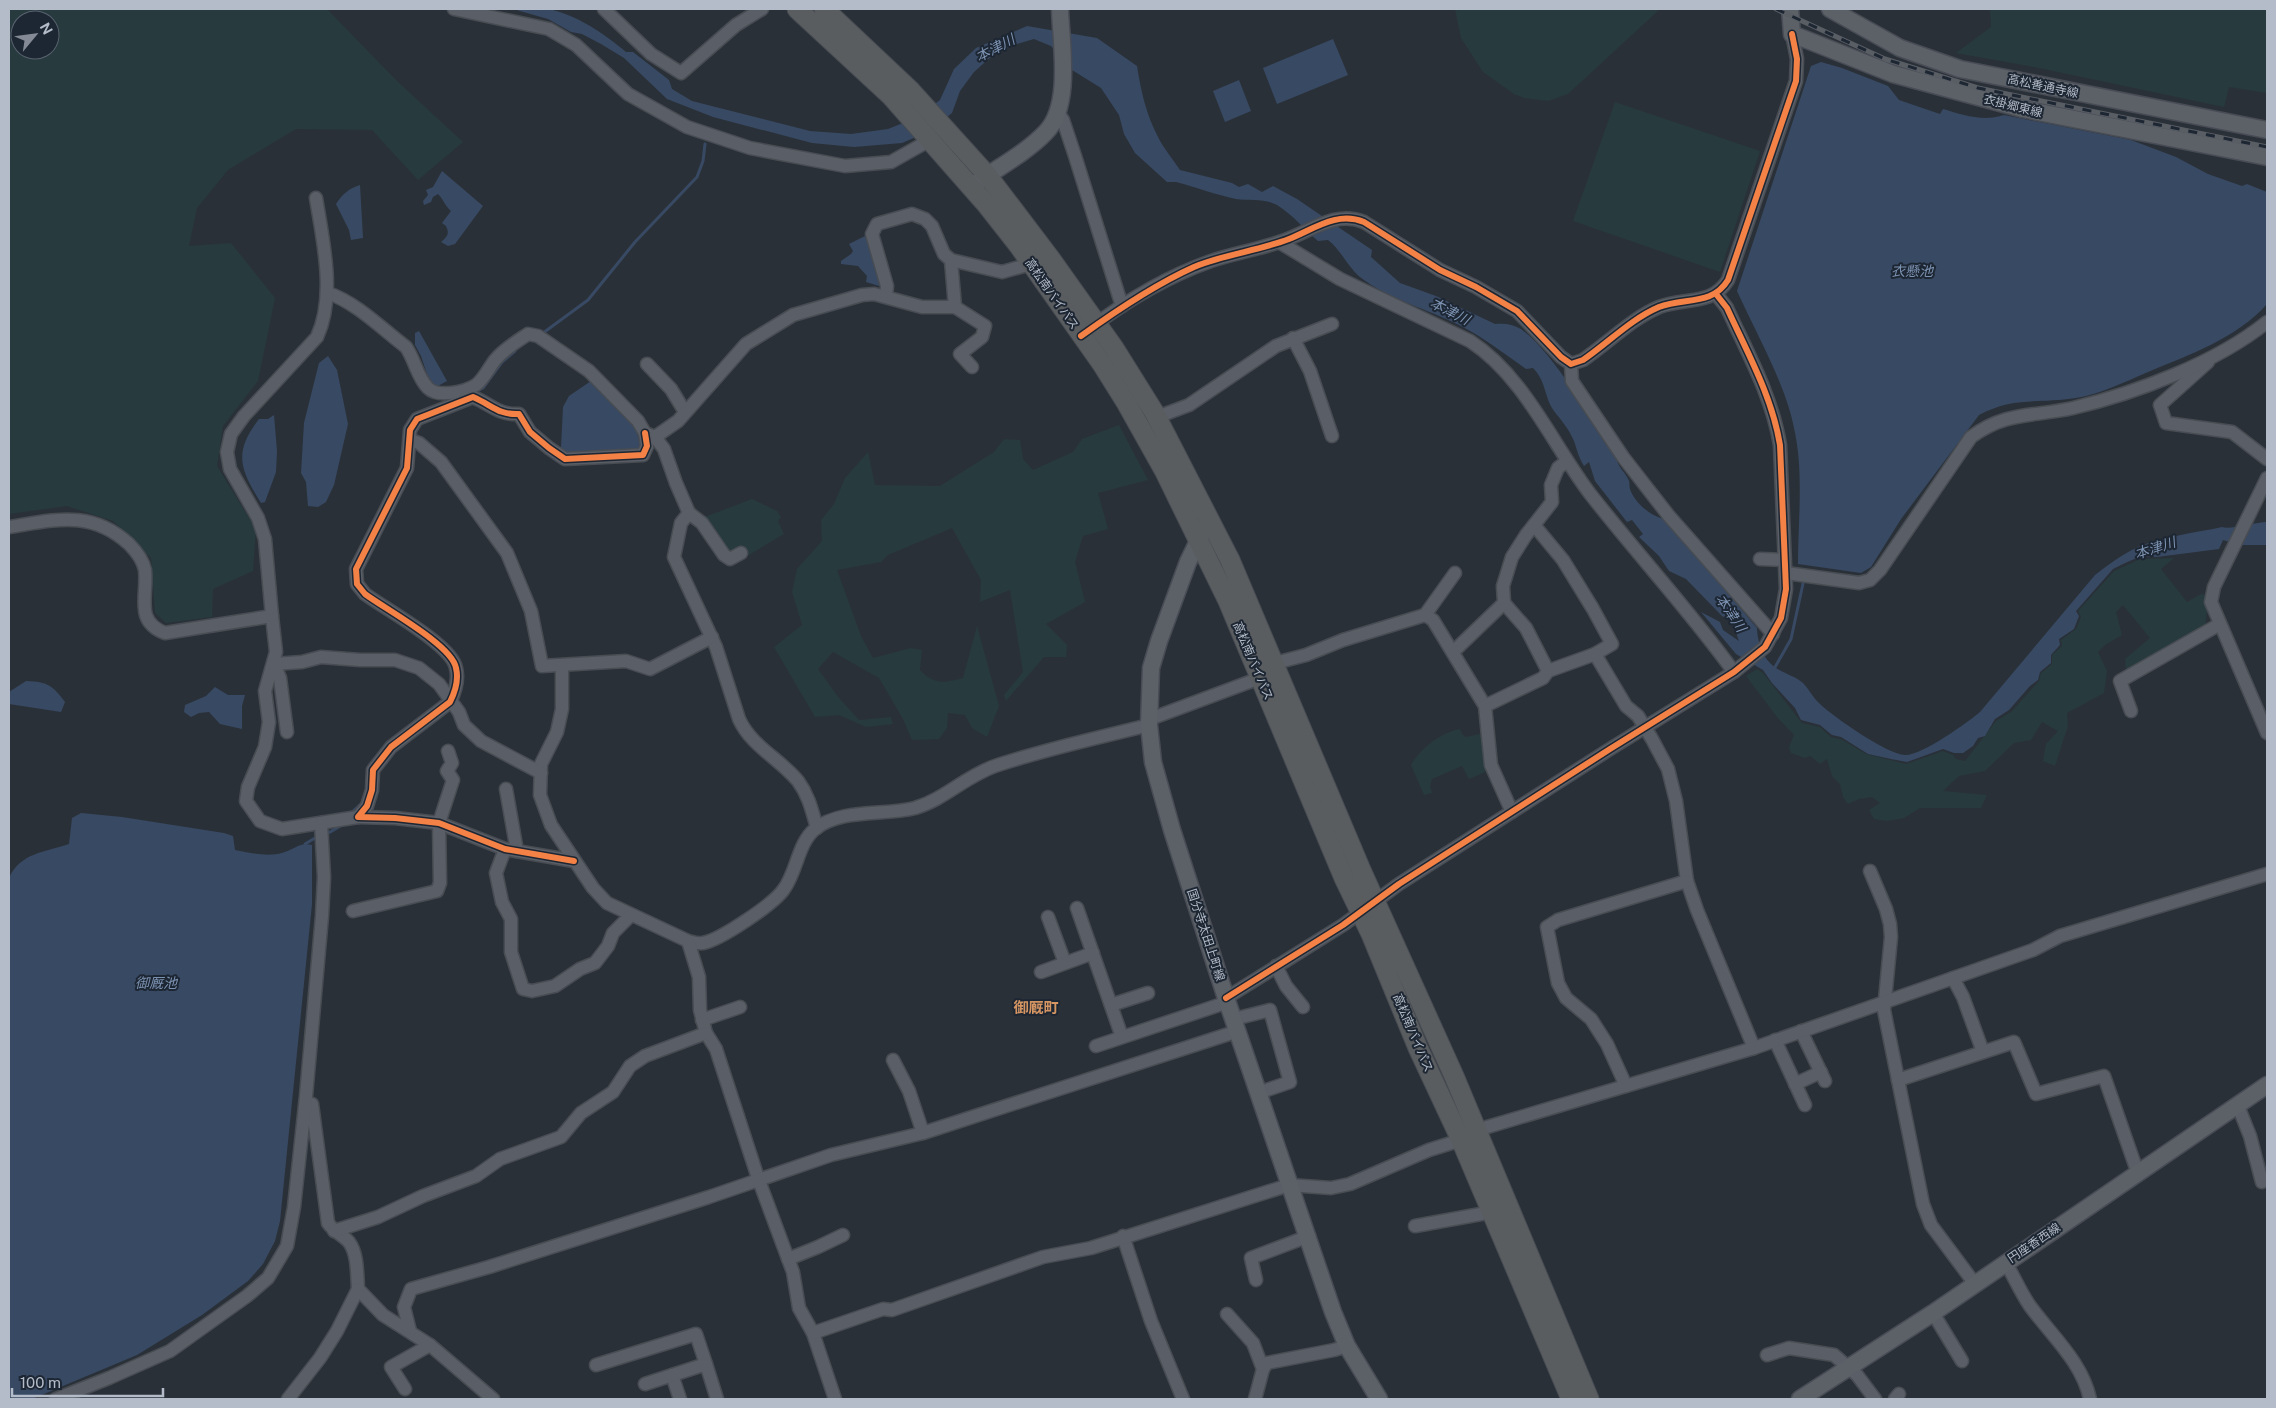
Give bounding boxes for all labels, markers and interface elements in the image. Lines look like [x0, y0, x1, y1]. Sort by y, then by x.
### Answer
north arrow [10, 10, 60, 60]
text: N [37, 20, 56, 37]
water label: 本津川 [973, 30, 1019, 65]
street label: 高松善通寺線 [2006, 72, 2080, 100]
street label: 衣掛郷東線 [1982, 92, 2044, 120]
street label: 高松南バイパス [1022, 256, 1082, 332]
water label: 衣懸池 [1891, 263, 1935, 279]
water label: 本津川 [1428, 294, 1474, 329]
water label: 本津川 [2133, 533, 2179, 562]
water label: 本津川 [1713, 591, 1750, 637]
street label: 高松南バイパス [1230, 620, 1276, 702]
street label: 国分寺太田上町線 [1185, 887, 1227, 983]
water label: 御厩池 [135, 975, 179, 991]
street label: 高松南バイパス [1390, 992, 1436, 1074]
district label: 御厩町 [1013, 999, 1059, 1016]
street label: 円座香西線 [2005, 1220, 2063, 1266]
scale bar [12, 1366, 164, 1398]
text: 100 m [20, 1374, 61, 1391]

